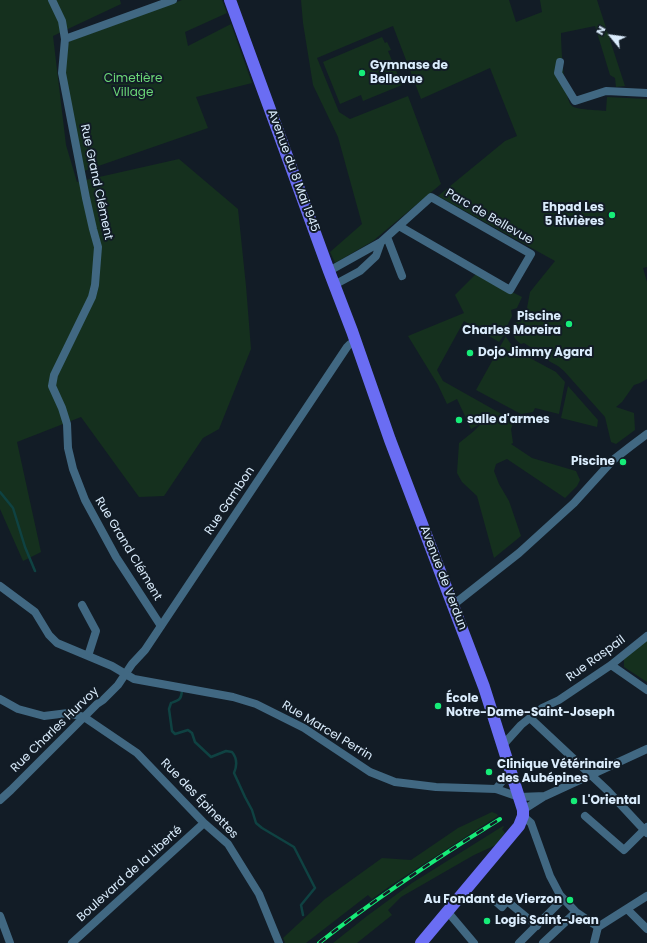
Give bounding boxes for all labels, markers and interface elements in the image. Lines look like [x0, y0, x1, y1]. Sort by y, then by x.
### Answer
north arrow [591, 16, 631, 56]
text: N [592, 23, 610, 38]
place label: Gymnase de Bellevue [370, 59, 448, 87]
marker: Gymnase de Bellevue [357, 68, 367, 78]
park label: Cimetière Village [104, 72, 162, 100]
street label: Avenue du 8 Mai 1945 [264, 108, 322, 234]
street label: Rue Grand Clément [77, 123, 115, 241]
street label: Parc de Bellevue [443, 186, 535, 248]
place label: Ehpad Les 5 Rivières [543, 201, 604, 229]
marker: Ehpad Les 5 Rivières [607, 210, 617, 220]
place label: Piscine Charles Moreira [462, 310, 561, 338]
marker: Piscine Charles Moreira [564, 319, 574, 329]
place label: Dojo Jimmy Agard [478, 346, 593, 360]
marker: Dojo Jimmy Agard [465, 348, 475, 358]
place label: salle d'armes [467, 413, 550, 427]
marker: salle d'armes [454, 415, 464, 425]
place label: Piscine [571, 455, 615, 469]
marker: Piscine [618, 457, 628, 467]
street label: Rue Gambon [202, 464, 258, 538]
street label: Rue Grand Clément [91, 495, 165, 603]
street label: Avenue de Verdun [416, 524, 470, 632]
street label: Rue Raspail [564, 633, 628, 685]
street label: Rue Charles Hurvoy [8, 684, 102, 776]
place label: École Notre-Dame-Saint-Joseph [446, 692, 615, 720]
street label: Rue Marcel Perrin [279, 698, 375, 764]
marker: École Notre-Dame-Saint-Joseph [433, 701, 443, 711]
street label: Rue des Épinettes [157, 756, 241, 842]
place label: Clinique Vétérinaire des Aubépines [497, 758, 620, 786]
marker: Clinique Vétérinaire des Aubépines [484, 767, 494, 777]
place label: L'Oriental [582, 794, 641, 808]
marker: L'Oriental [569, 796, 579, 806]
street label: Boulevard de la Liberté [74, 823, 186, 925]
place label: Au Fondant de Vierzon [424, 893, 562, 907]
marker: Au Fondant de Vierzon [565, 895, 575, 905]
place label: Logis Saint-Jean [495, 914, 599, 928]
marker: Logis Saint-Jean [482, 916, 492, 926]

